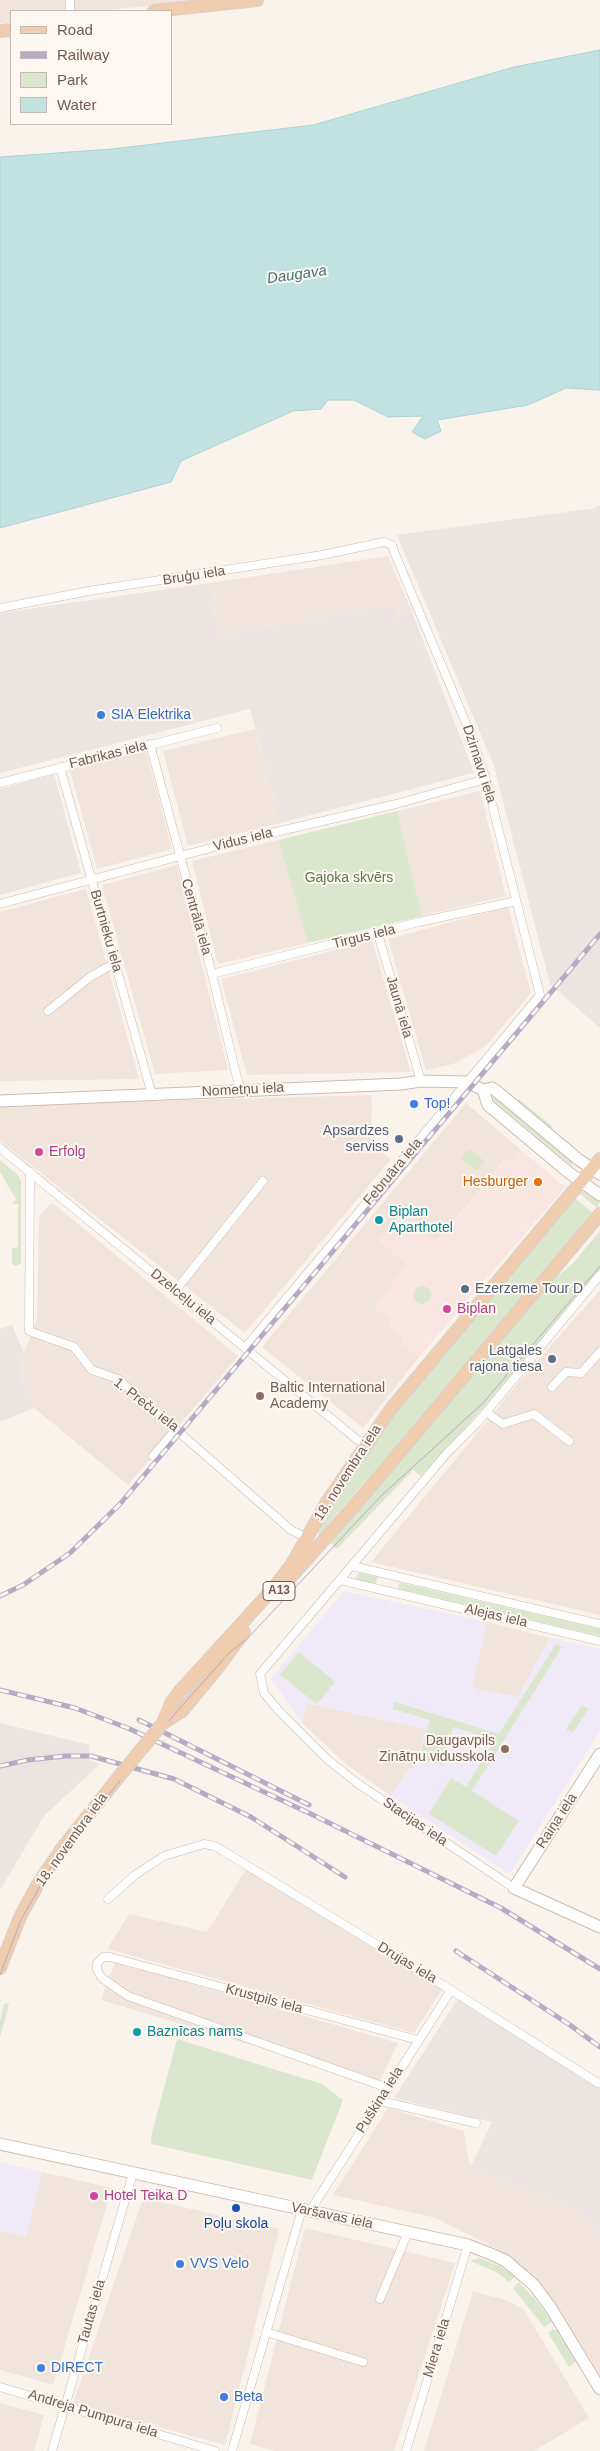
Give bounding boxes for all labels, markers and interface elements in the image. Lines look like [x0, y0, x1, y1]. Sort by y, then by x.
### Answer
legend [10, 10, 172, 125]
text: Road [57, 21, 93, 38]
text: Railway [57, 46, 110, 63]
text: Park [57, 71, 88, 88]
text: Water [57, 96, 96, 113]
water label: Daugava [266, 262, 328, 288]
street label: Bruģu iela [162, 563, 226, 589]
place label: SIA Elektrika [111, 707, 191, 723]
marker: SIA Elektrika [95, 709, 107, 721]
street label: Dzirnavu iela [459, 723, 499, 805]
street label: Fabrikas iela [67, 737, 149, 773]
street label: Vidus iela [212, 825, 274, 855]
park label: Gajoka skvērs [305, 870, 393, 886]
street label: Centrālā iela [177, 877, 215, 957]
street label: Burtnieku iela [86, 888, 126, 974]
street label: Tirgus iela [331, 921, 397, 953]
street label: Jaunā iela [382, 974, 416, 1040]
street label: Nometņu iela [201, 1079, 285, 1101]
place label: Top! [424, 1096, 450, 1112]
marker: Top! [408, 1098, 420, 1110]
place label: Apsardzes serviss [323, 1123, 389, 1156]
marker: Apsardzes serviss [393, 1133, 405, 1145]
street label: Februāra iela [360, 1135, 426, 1209]
place label: Erfolg [49, 1144, 86, 1160]
marker: Erfolg [33, 1146, 45, 1158]
place label: Hesburger [463, 1174, 528, 1190]
marker: Hesburger [532, 1176, 544, 1188]
place label: Biplan Aparthotel [389, 1204, 453, 1236]
marker: Biplan Aparthotel [373, 1214, 385, 1226]
street label: Dzelceļu iela [147, 1265, 219, 1329]
place label: Ezerzeme Tour D [475, 1281, 583, 1297]
marker: Ezerzeme Tour D [459, 1283, 471, 1295]
place label: Biplan [457, 1301, 496, 1317]
marker: Biplan [441, 1303, 453, 1315]
place label: Latgales rajona tiesa [470, 1343, 542, 1375]
marker: Latgales rajona tiesa [546, 1353, 558, 1365]
street label: 1. Preču iela [110, 1374, 182, 1436]
place label: Baltic International Academy [270, 1380, 385, 1412]
marker: Baltic International Academy [254, 1390, 266, 1402]
street label: 18. novembra iela [311, 1422, 385, 1524]
road number: A13 [263, 1582, 295, 1600]
street label: Alejas iela [463, 1601, 529, 1631]
place label: Daugavpils Zinātņu vidusskola [379, 1733, 495, 1765]
marker: Daugavpils Zinātņu vidusskola [499, 1743, 511, 1755]
street label: 18. novembra iela [32, 1790, 112, 1890]
street label: Raiņa iela [533, 1790, 581, 1852]
street label: Stacijas iela [379, 1794, 451, 1850]
street label: Drujas iela [374, 1939, 440, 1987]
street label: Krustpils iela [223, 1981, 305, 2017]
place label: Baznīcas nams [147, 2024, 243, 2040]
marker: Baznīcas nams [131, 2026, 143, 2038]
street label: Puškina iela [353, 2064, 407, 2136]
place label: Hotel Teika D [104, 2188, 187, 2204]
marker: Hotel Teika D [88, 2190, 100, 2202]
street label: Varšavas iela [290, 2199, 374, 2233]
marker: Poļu skola [230, 2202, 242, 2214]
place label: Poļu skola [204, 2216, 268, 2232]
place label: VVS Velo [190, 2256, 249, 2272]
marker: VVS Velo [174, 2258, 186, 2270]
street label: Tautas iela [75, 2278, 109, 2346]
street label: Miera iela [420, 2317, 454, 2379]
place label: DIRECT [51, 2360, 103, 2376]
marker: DIRECT [35, 2362, 47, 2374]
street label: Andreja Pumpura iela [26, 2386, 160, 2442]
place label: Beta [234, 2389, 263, 2405]
marker: Beta [218, 2391, 230, 2403]

